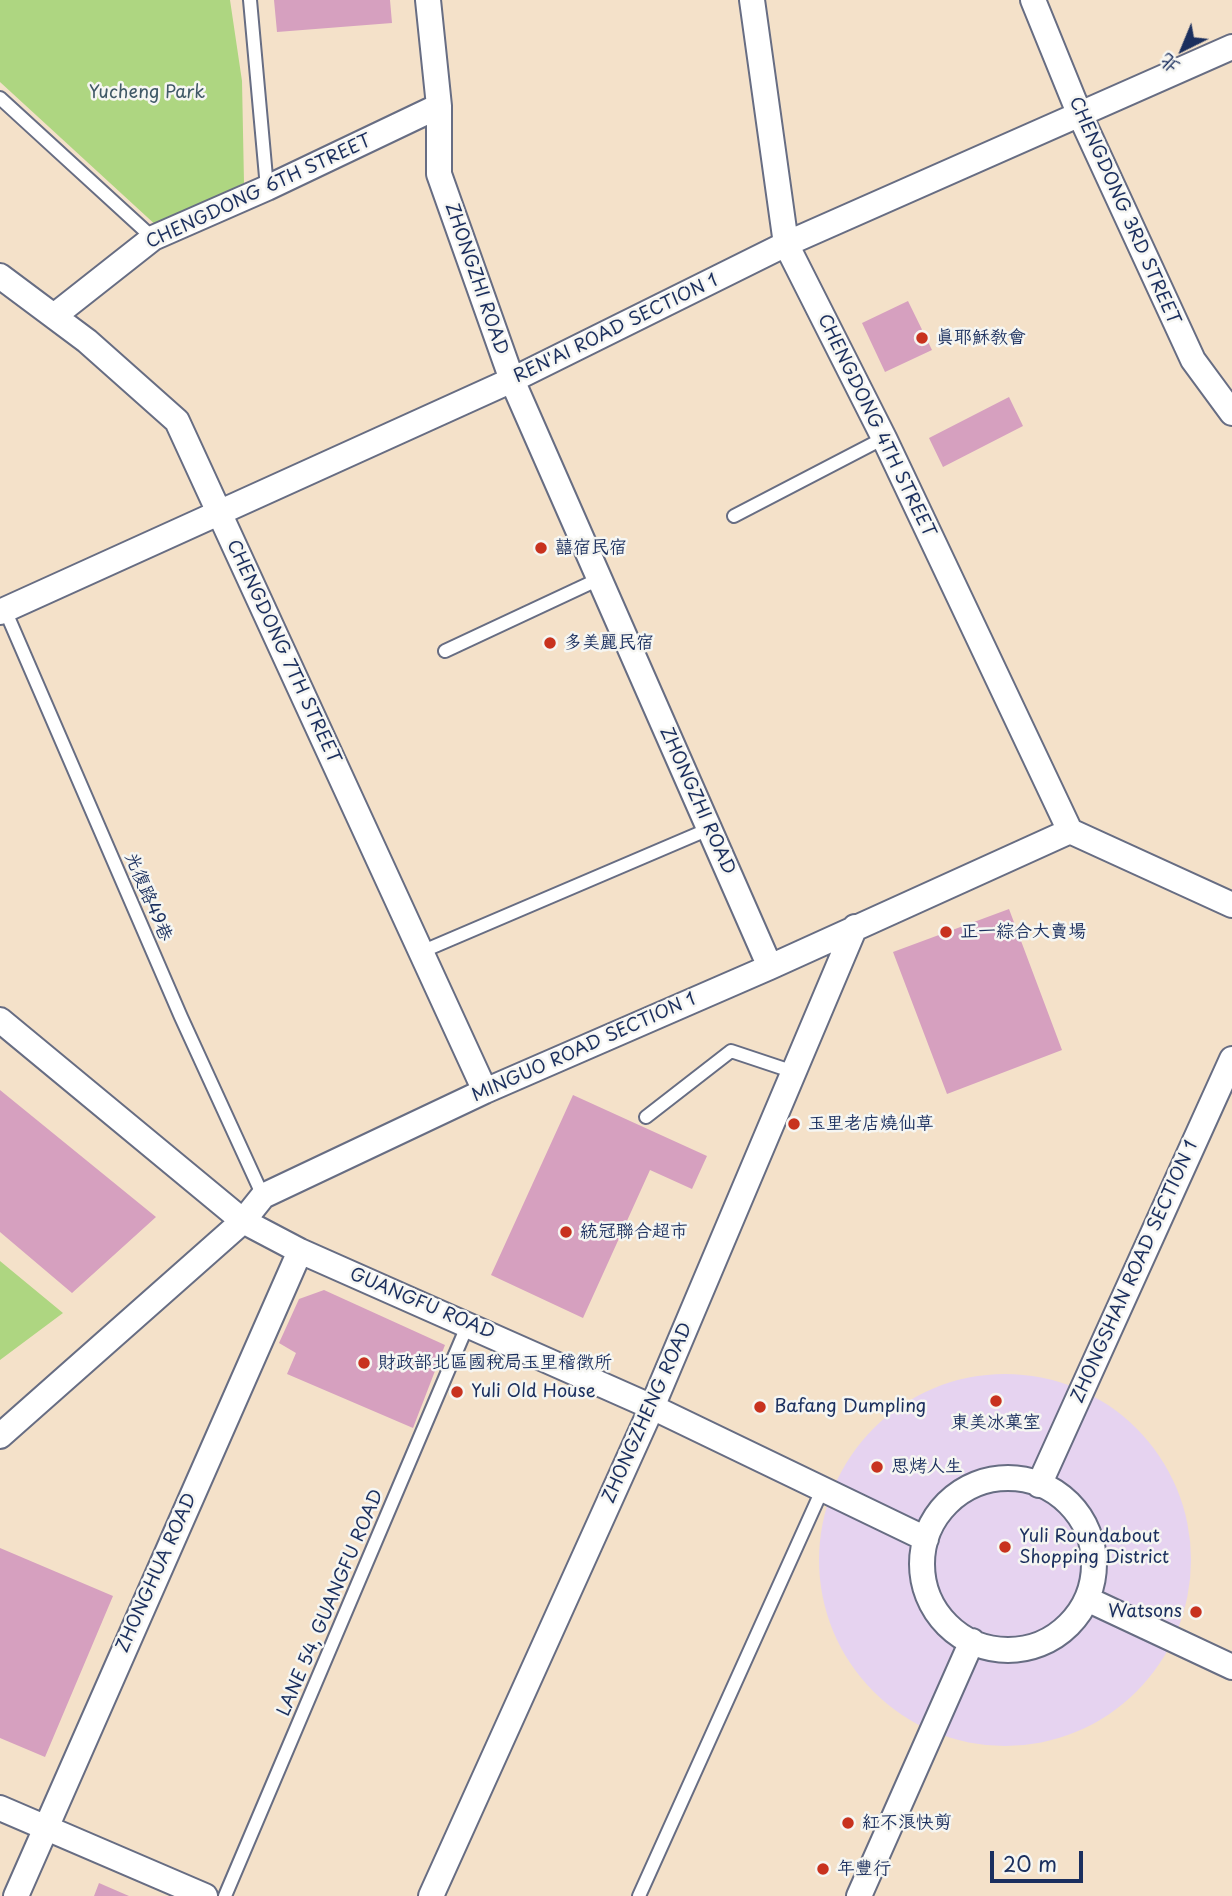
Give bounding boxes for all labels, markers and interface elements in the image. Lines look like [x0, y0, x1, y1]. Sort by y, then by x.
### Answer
north arrow [1148, 14, 1218, 84]
text: 北 [1152, 48, 1185, 81]
park label: Yucheng Park [89, 82, 205, 104]
street label: CHENGDONG 3RD STREET [1064, 94, 1184, 328]
street label: CHENGDONG 6TH STREET [143, 130, 375, 254]
street label: ZHONGZHI ROAD [440, 200, 512, 358]
street label: REN'AI ROAD SECTION 1 [510, 270, 722, 388]
street label: CHENGDONG 4TH STREET [812, 311, 940, 541]
place label: 真耶穌教會 [936, 327, 1026, 349]
marker: 真耶穌教會 [914, 330, 930, 346]
street label: CHENGDONG 7TH STREET [221, 537, 345, 767]
place label: 囍宿民宿 [555, 537, 627, 559]
marker: 囍宿民宿 [533, 540, 549, 556]
place label: 多美麗民宿 [564, 632, 654, 654]
marker: 多美麗民宿 [542, 635, 558, 651]
street label: ZHONGZHI ROAD [655, 724, 739, 878]
street label: 光復路49巷 [120, 849, 176, 945]
place label: 正一綜合大賣場 [960, 921, 1086, 943]
marker: 正一綜合大賣場 [938, 924, 954, 940]
street label: MINGUO ROAD SECTION 1 [469, 989, 699, 1107]
place label: 玉里老店燒仙草 [808, 1113, 934, 1135]
marker: 玉里老店燒仙草 [786, 1116, 802, 1132]
street label: ZHONGSHAN ROAD SECTION 1 [1067, 1138, 1203, 1406]
place label: 統冠聯合超市 [580, 1221, 688, 1243]
marker: 統冠聯合超市 [558, 1224, 574, 1240]
street label: GUANGFU ROAD [346, 1264, 498, 1344]
street label: ZHONGZHENG ROAD [598, 1319, 698, 1507]
place label: 財政部北區國稅局玉里稽徵所 [378, 1352, 612, 1374]
marker: 財政部北區國稅局玉里稽徵所 [356, 1355, 372, 1371]
place label: Yuli Old House [471, 1381, 596, 1403]
marker: Yuli Old House [449, 1384, 465, 1400]
marker: 東美冰菓室 [988, 1393, 1004, 1409]
place label: Bafang Dumpling [774, 1396, 926, 1418]
marker: Bafang Dumpling [752, 1399, 768, 1415]
place label: 東美冰菓室 [951, 1412, 1041, 1434]
place label: 思烤人生 [891, 1456, 963, 1478]
marker: 思烤人生 [869, 1459, 885, 1475]
street label: LANE 54, GUANGFU ROAD [273, 1486, 389, 1720]
street label: ZHONGHUA ROAD [112, 1490, 202, 1656]
place label: Yuli Roundabout Shopping District [1019, 1526, 1169, 1568]
marker: Yuli Roundabout Shopping District [997, 1539, 1013, 1555]
place label: Watsons [1108, 1601, 1182, 1623]
marker: Watsons [1188, 1604, 1204, 1620]
place label: 紅不浪快剪 [862, 1812, 952, 1834]
marker: 紅不浪快剪 [840, 1815, 856, 1831]
scale bar [994, 1836, 1087, 1880]
text: 20 m [1003, 1847, 1057, 1879]
place label: 年豐行 [837, 1858, 891, 1880]
marker: 年豐行 [815, 1861, 831, 1877]

